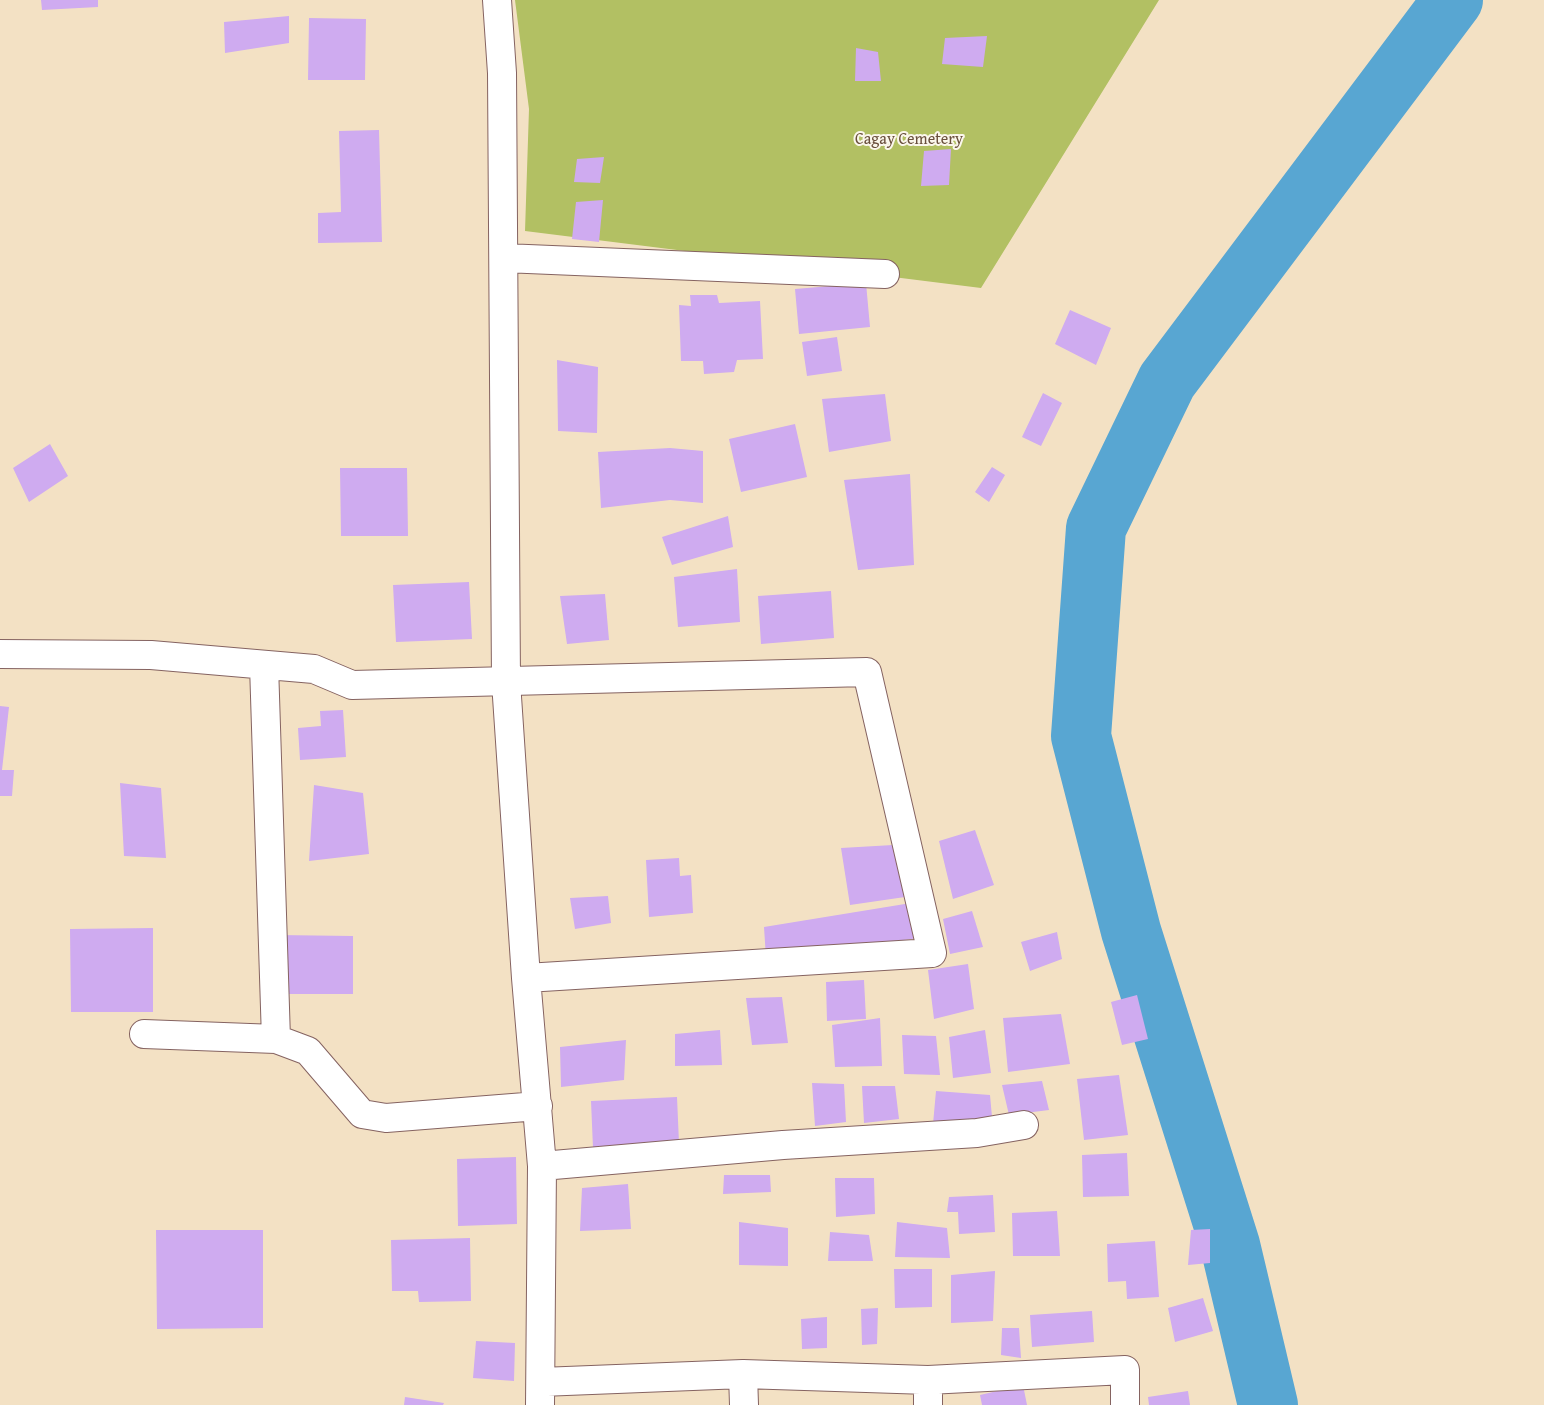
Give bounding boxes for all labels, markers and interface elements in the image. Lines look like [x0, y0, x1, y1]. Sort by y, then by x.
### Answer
park label: Cagay Cemetery [855, 130, 963, 150]

